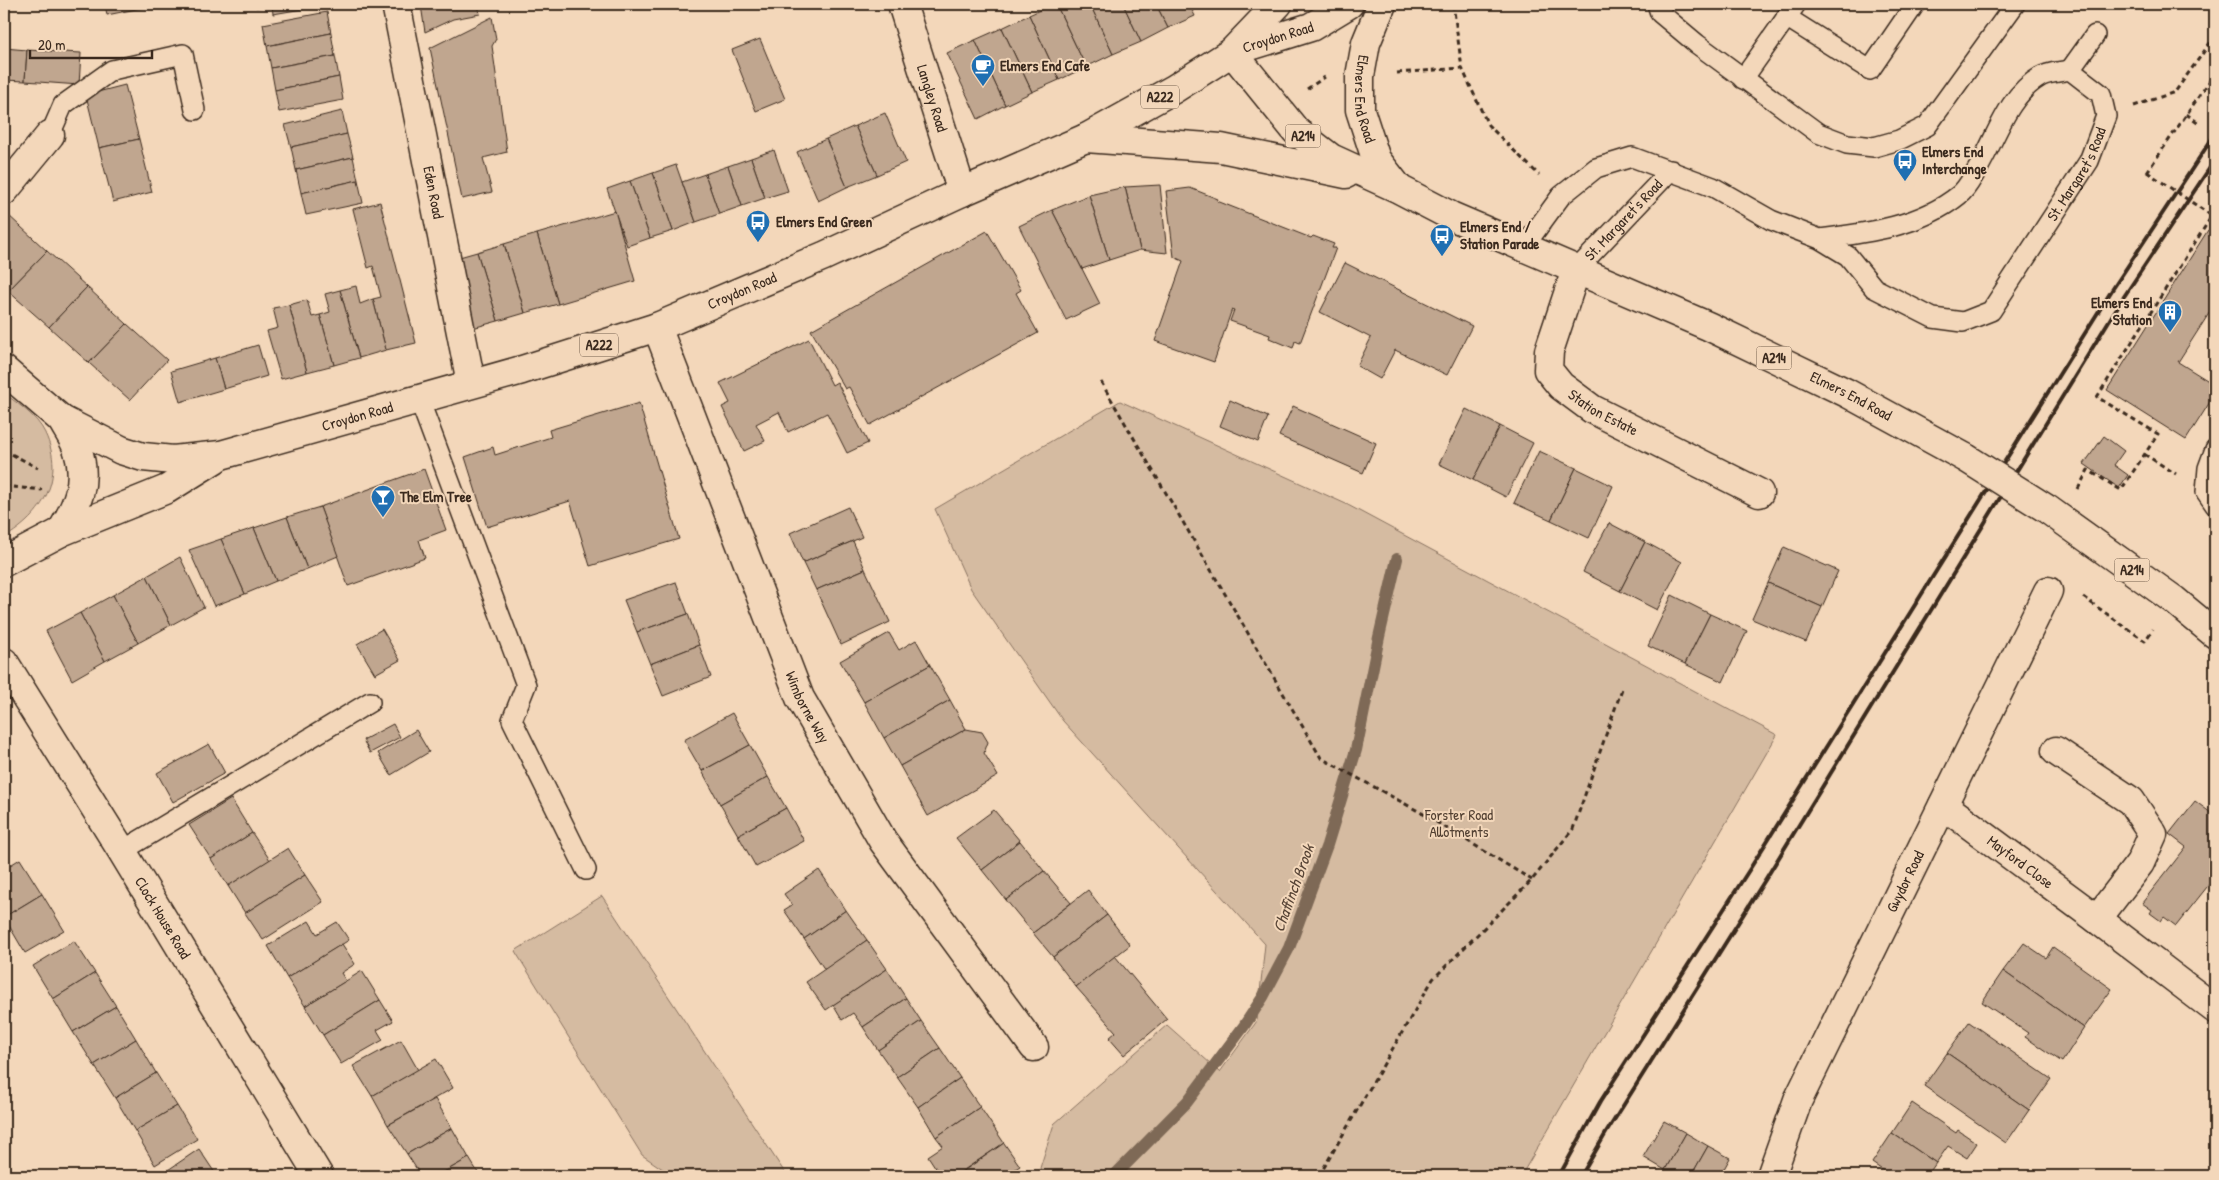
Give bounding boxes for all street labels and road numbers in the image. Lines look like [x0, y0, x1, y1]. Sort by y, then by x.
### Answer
street label: Croydon Road [1240, 16, 1316, 58]
street label: Elmers End Road [1350, 53, 1381, 145]
street label: Langley Road [912, 62, 953, 135]
road number: A222 [1141, 85, 1179, 108]
road number: A214 [1286, 124, 1320, 148]
street label: St. Margaret's Road [2042, 124, 2111, 225]
street label: Eden Road [418, 164, 449, 221]
street label: St. Margaret's Road [1579, 174, 1667, 265]
street label: Croydon Road [704, 266, 780, 314]
road number: A222 [580, 334, 618, 356]
road number: A214 [1756, 346, 1792, 369]
street label: Elmers End Road [1807, 366, 1896, 426]
street label: Station Estate [1564, 384, 1642, 440]
street label: Croydon Road [319, 396, 395, 436]
road number: A214 [2114, 558, 2150, 582]
street label: Wimborne Way [781, 668, 835, 747]
street label: Mayford Close [1983, 830, 2058, 893]
street label: Gwydor Road [1881, 847, 1929, 916]
street label: Clock House Road [130, 873, 196, 963]

